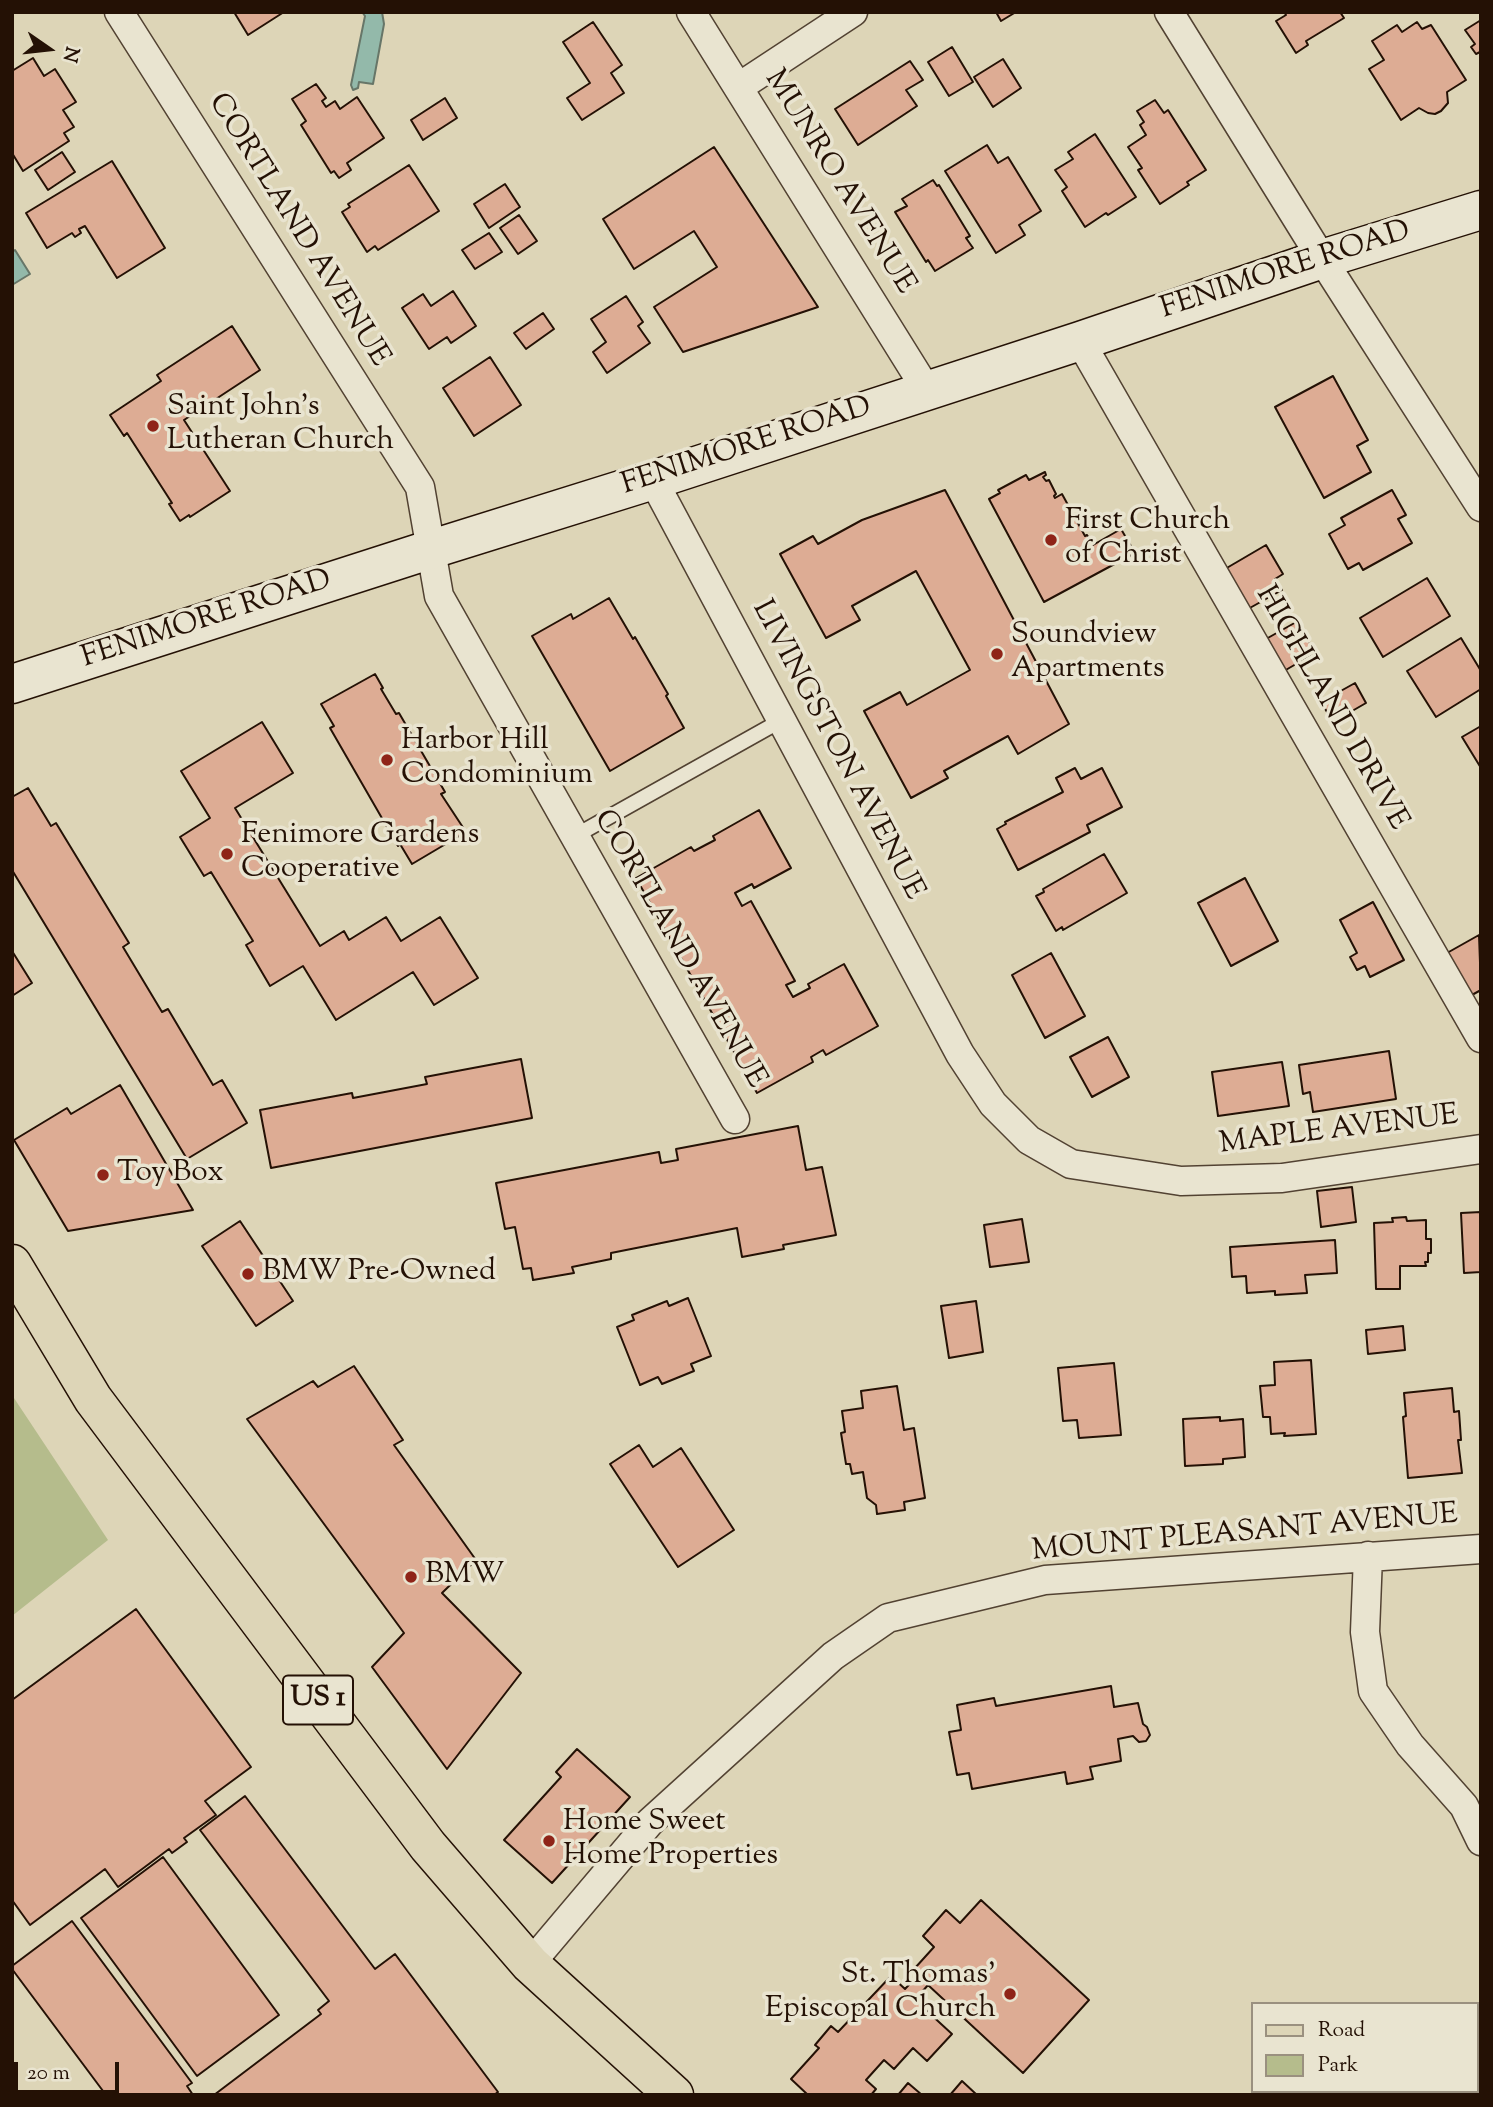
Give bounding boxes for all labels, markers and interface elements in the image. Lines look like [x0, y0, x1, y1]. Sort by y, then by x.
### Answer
north arrow [14, 14, 84, 84]
text: N [55, 44, 85, 65]
street label: MUNRO AVENUE [754, 64, 922, 302]
street label: CORTLAND AVENUE [198, 88, 396, 374]
street label: FENIMORE ROAD [1157, 215, 1415, 329]
place label: Saint John's Lutheran Church [167, 391, 394, 462]
street label: FENIMORE ROAD [618, 391, 876, 505]
marker: Saint John's Lutheran Church [145, 418, 161, 434]
place label: First Church of Christ [1065, 505, 1230, 576]
marker: First Church of Christ [1043, 532, 1059, 548]
street label: FENIMORE ROAD [78, 564, 336, 678]
street label: HIGHLAND DRIVE [1245, 581, 1415, 837]
street label: LIVINGSTON AVENUE [742, 595, 930, 907]
place label: Soundview Apartments [1011, 619, 1165, 690]
marker: Soundview Apartments [989, 646, 1005, 662]
place label: Harbor Hill Condominium [401, 725, 593, 796]
marker: Harbor Hill Condominium [379, 752, 395, 768]
street label: CORTLAND AVENUE [584, 804, 772, 1096]
place label: Fenimore Gardens Cooperative [241, 819, 479, 890]
marker: Fenimore Gardens Cooperative [219, 846, 235, 862]
street label: MAPLE AVENUE [1217, 1099, 1461, 1165]
place label: Toy Box [117, 1157, 224, 1193]
marker: Toy Box [95, 1167, 111, 1183]
place label: BMW Pre-Owned [262, 1256, 496, 1292]
marker: BMW Pre-Owned [240, 1266, 256, 1282]
street label: MOUNT PLEASANT AVENUE [1031, 1498, 1459, 1572]
place label: BMW [425, 1559, 504, 1595]
marker: BMW [403, 1569, 419, 1585]
road number: US 1 [283, 1676, 353, 1724]
place label: Home Sweet Home Properties [563, 1806, 778, 1876]
marker: Home Sweet Home Properties [541, 1833, 557, 1849]
place label: St. Thomas' Episcopal Church [765, 1959, 996, 2030]
marker: St. Thomas' Episcopal Church [1002, 1986, 1018, 2002]
legend [1252, 2002, 1479, 2093]
text: Road [1318, 2016, 1365, 2046]
scale bar [18, 2048, 122, 2092]
text: Park [1318, 2051, 1358, 2081]
text: 20 m [27, 2059, 70, 2089]

